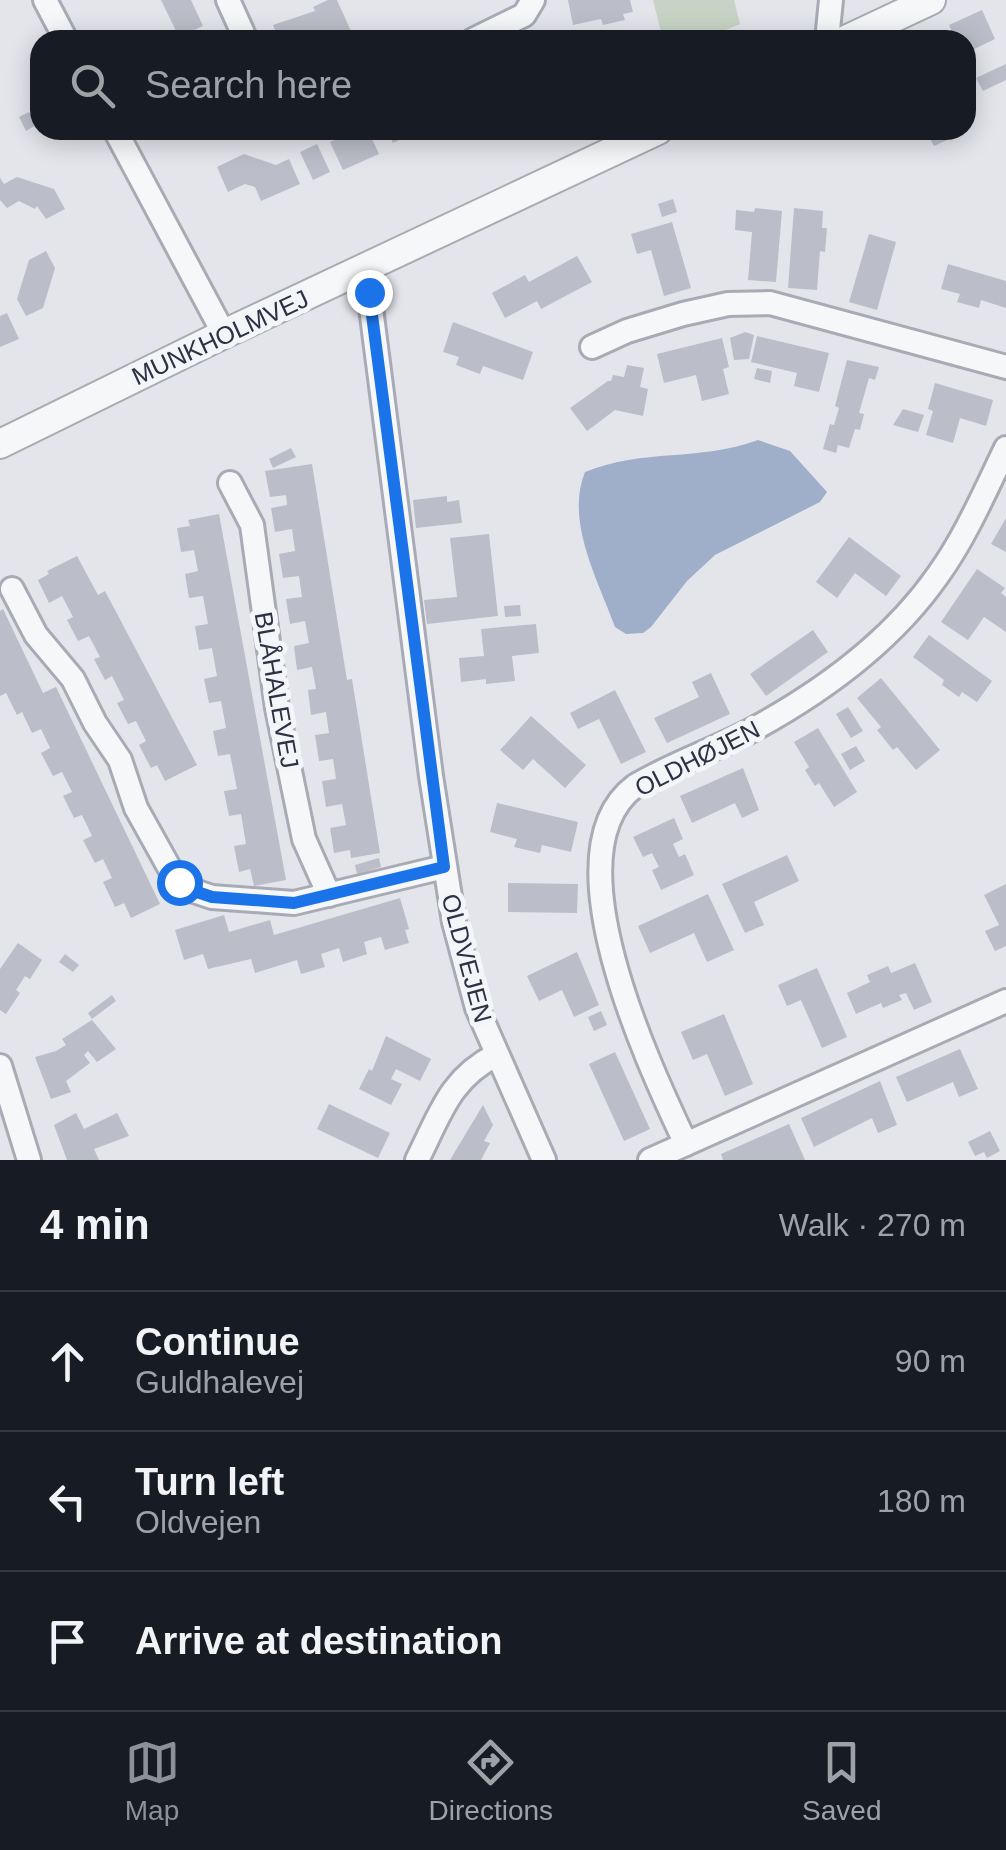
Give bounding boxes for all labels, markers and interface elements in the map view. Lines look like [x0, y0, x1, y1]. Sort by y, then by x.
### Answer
search box [30, 30, 976, 140]
icon: search [65, 58, 120, 113]
text: Search here [145, 64, 352, 106]
route end [347, 270, 393, 316]
street label: MUNKHOLMVEJ [127, 284, 313, 390]
street label: BLÅHALEVEJ [249, 609, 306, 770]
street label: OLDHØJEN [630, 715, 764, 801]
route start [157, 860, 203, 906]
street label: OLDVEJEN [436, 891, 498, 1025]
text: 4 min [40, 1201, 150, 1248]
text: Walk · 270 m [779, 1207, 966, 1243]
text: Continue [135, 1321, 300, 1363]
icon: ahead [40, 1334, 95, 1389]
text: 90 m [895, 1343, 966, 1379]
text: Guldhalevej [135, 1364, 304, 1400]
text: Turn left [135, 1461, 284, 1503]
icon: left [40, 1474, 95, 1529]
text: 180 m [877, 1483, 966, 1519]
text: Oldvejen [135, 1504, 261, 1540]
icon: arrive [40, 1614, 95, 1669]
text: Arrive at destination [135, 1620, 502, 1662]
tab: Map [125, 1735, 180, 1827]
tab: Directions [429, 1735, 553, 1827]
tab: Saved [802, 1735, 881, 1827]

